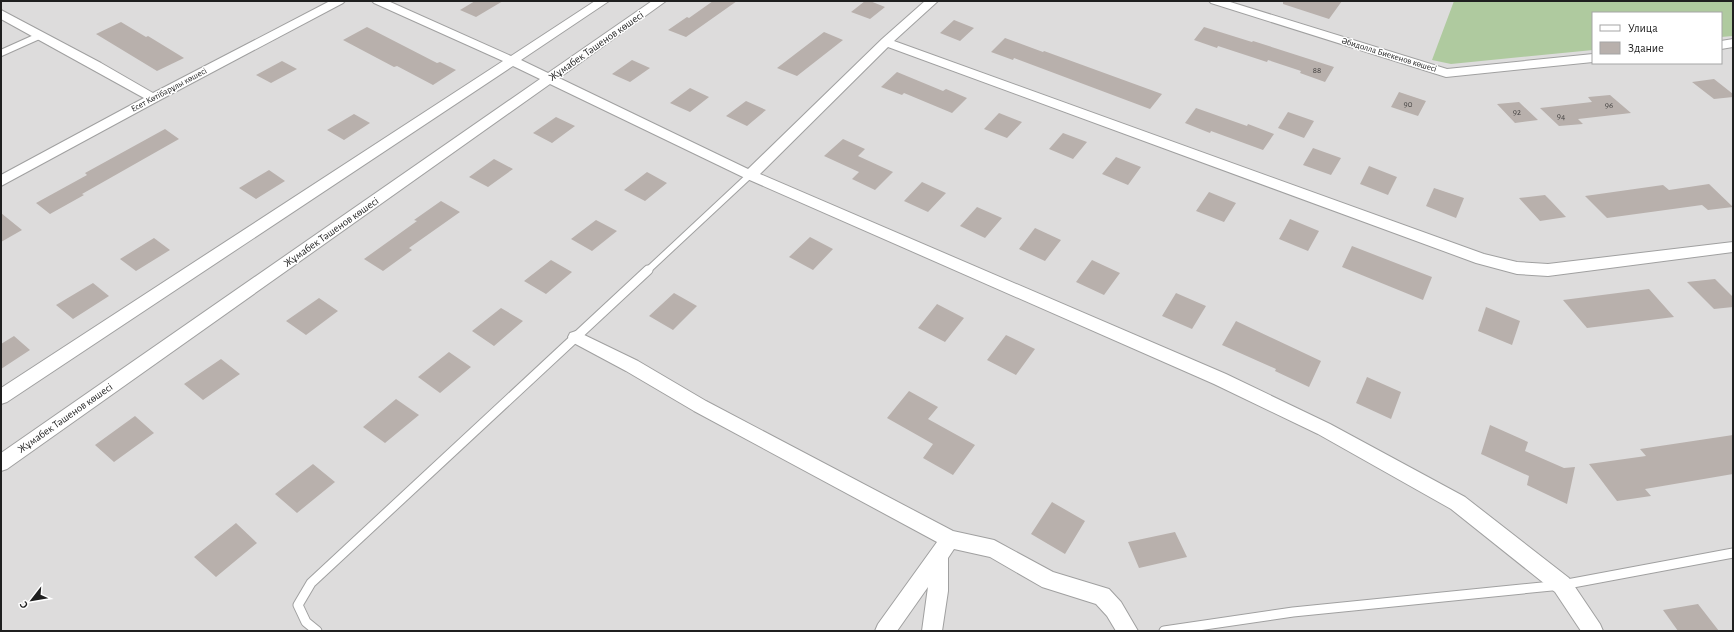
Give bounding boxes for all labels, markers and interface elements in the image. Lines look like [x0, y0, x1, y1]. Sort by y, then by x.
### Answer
street label: Жұмабек Тәшенов көшесі [546, 9, 646, 83]
legend [1592, 12, 1722, 64]
text: Улица [1628, 22, 1658, 34]
street label: Әбидолла Биекенов көшесі [1340, 36, 1438, 74]
text: Здание [1628, 42, 1664, 54]
street label: Есет Көтібарұлы көшесі [130, 66, 208, 114]
house number: 88 [1313, 66, 1321, 75]
house number: 90 [1404, 100, 1413, 109]
house number: 96 [1605, 101, 1613, 110]
house number: 92 [1513, 108, 1521, 117]
house number: 94 [1557, 112, 1566, 121]
street label: Жұмабек Тәшенов көшесі [281, 195, 381, 269]
street label: Жұмабек Тәшенов көшесі [15, 381, 115, 455]
north arrow [12, 580, 52, 620]
text: С [18, 599, 30, 610]

